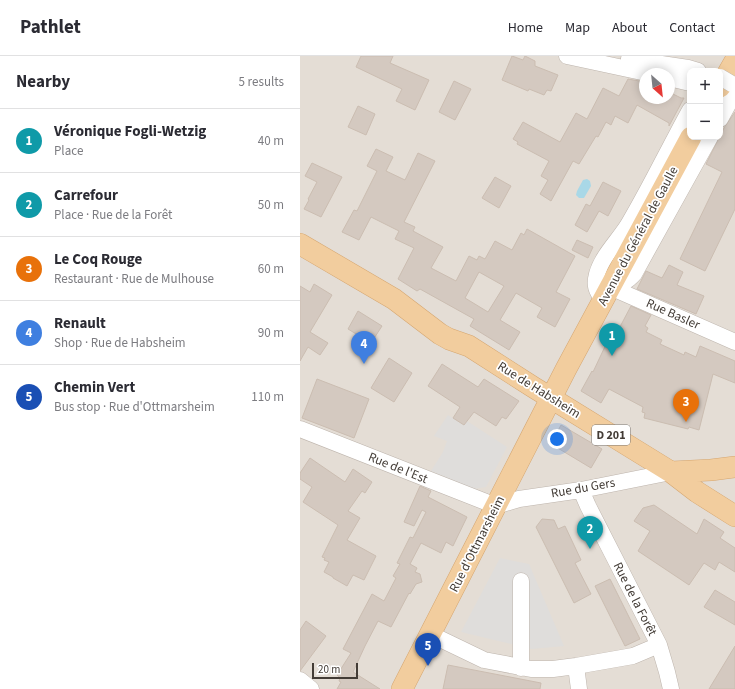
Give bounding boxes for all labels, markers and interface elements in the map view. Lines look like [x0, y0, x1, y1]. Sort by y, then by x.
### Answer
text: Pathlet [20, 14, 81, 41]
text: Home [508, 18, 543, 38]
text: Map [565, 18, 590, 38]
text: About [612, 18, 647, 38]
text: Contact [669, 18, 715, 38]
north arrow [639, 68, 675, 104]
map controls [687, 68, 723, 140]
button: + [687, 68, 723, 104]
text: Nearby [16, 70, 70, 94]
text: 5 results [239, 73, 284, 91]
button: − [687, 104, 723, 140]
text: Véronique Fogli-Wetzig [54, 121, 206, 142]
text: 1 [26, 132, 32, 150]
text: 40 m [258, 132, 284, 150]
text: Place [54, 142, 83, 160]
street label: Avenue du Général de Gaulle [594, 163, 682, 309]
text: Carrefour [54, 185, 118, 206]
text: 2 [26, 196, 32, 214]
text: 50 m [258, 196, 284, 214]
text: Place · Rue de la Forêt [54, 206, 172, 224]
text: Le Coq Rouge [54, 249, 142, 270]
text: 3 [26, 260, 32, 278]
text: 60 m [258, 260, 284, 278]
text: Restaurant · Rue de Mulhouse [54, 270, 214, 288]
street label: Rue Basler [643, 294, 703, 334]
text: Renault [54, 313, 106, 334]
pin: 1 [599, 323, 625, 356]
text: 4 [26, 324, 32, 342]
text: 90 m [258, 324, 284, 342]
pin: 4 [351, 331, 377, 364]
text: Shop · Rue de Habsheim [54, 334, 186, 352]
street label: Rue de Habsheim [494, 357, 584, 423]
text: Chemin Vert [54, 377, 135, 398]
text: 5 [26, 388, 32, 406]
text: 110 m [251, 388, 284, 406]
pin: 3 [673, 389, 699, 422]
text: Bus stop · Rue d'Ottmarsheim [54, 398, 215, 416]
road number: D 201 [592, 425, 630, 445]
your location [547, 429, 567, 449]
street label: Rue de l'Est [366, 448, 431, 488]
street label: Rue du Gers [550, 473, 617, 502]
street label: Rue d'Ottmarsheim [445, 493, 509, 595]
pin: 2 [577, 516, 603, 549]
street label: Rue de la Forêt [609, 559, 662, 640]
pin: 5 [415, 633, 441, 666]
scale bar [312, 661, 358, 680]
text: 20 m [318, 662, 340, 677]

